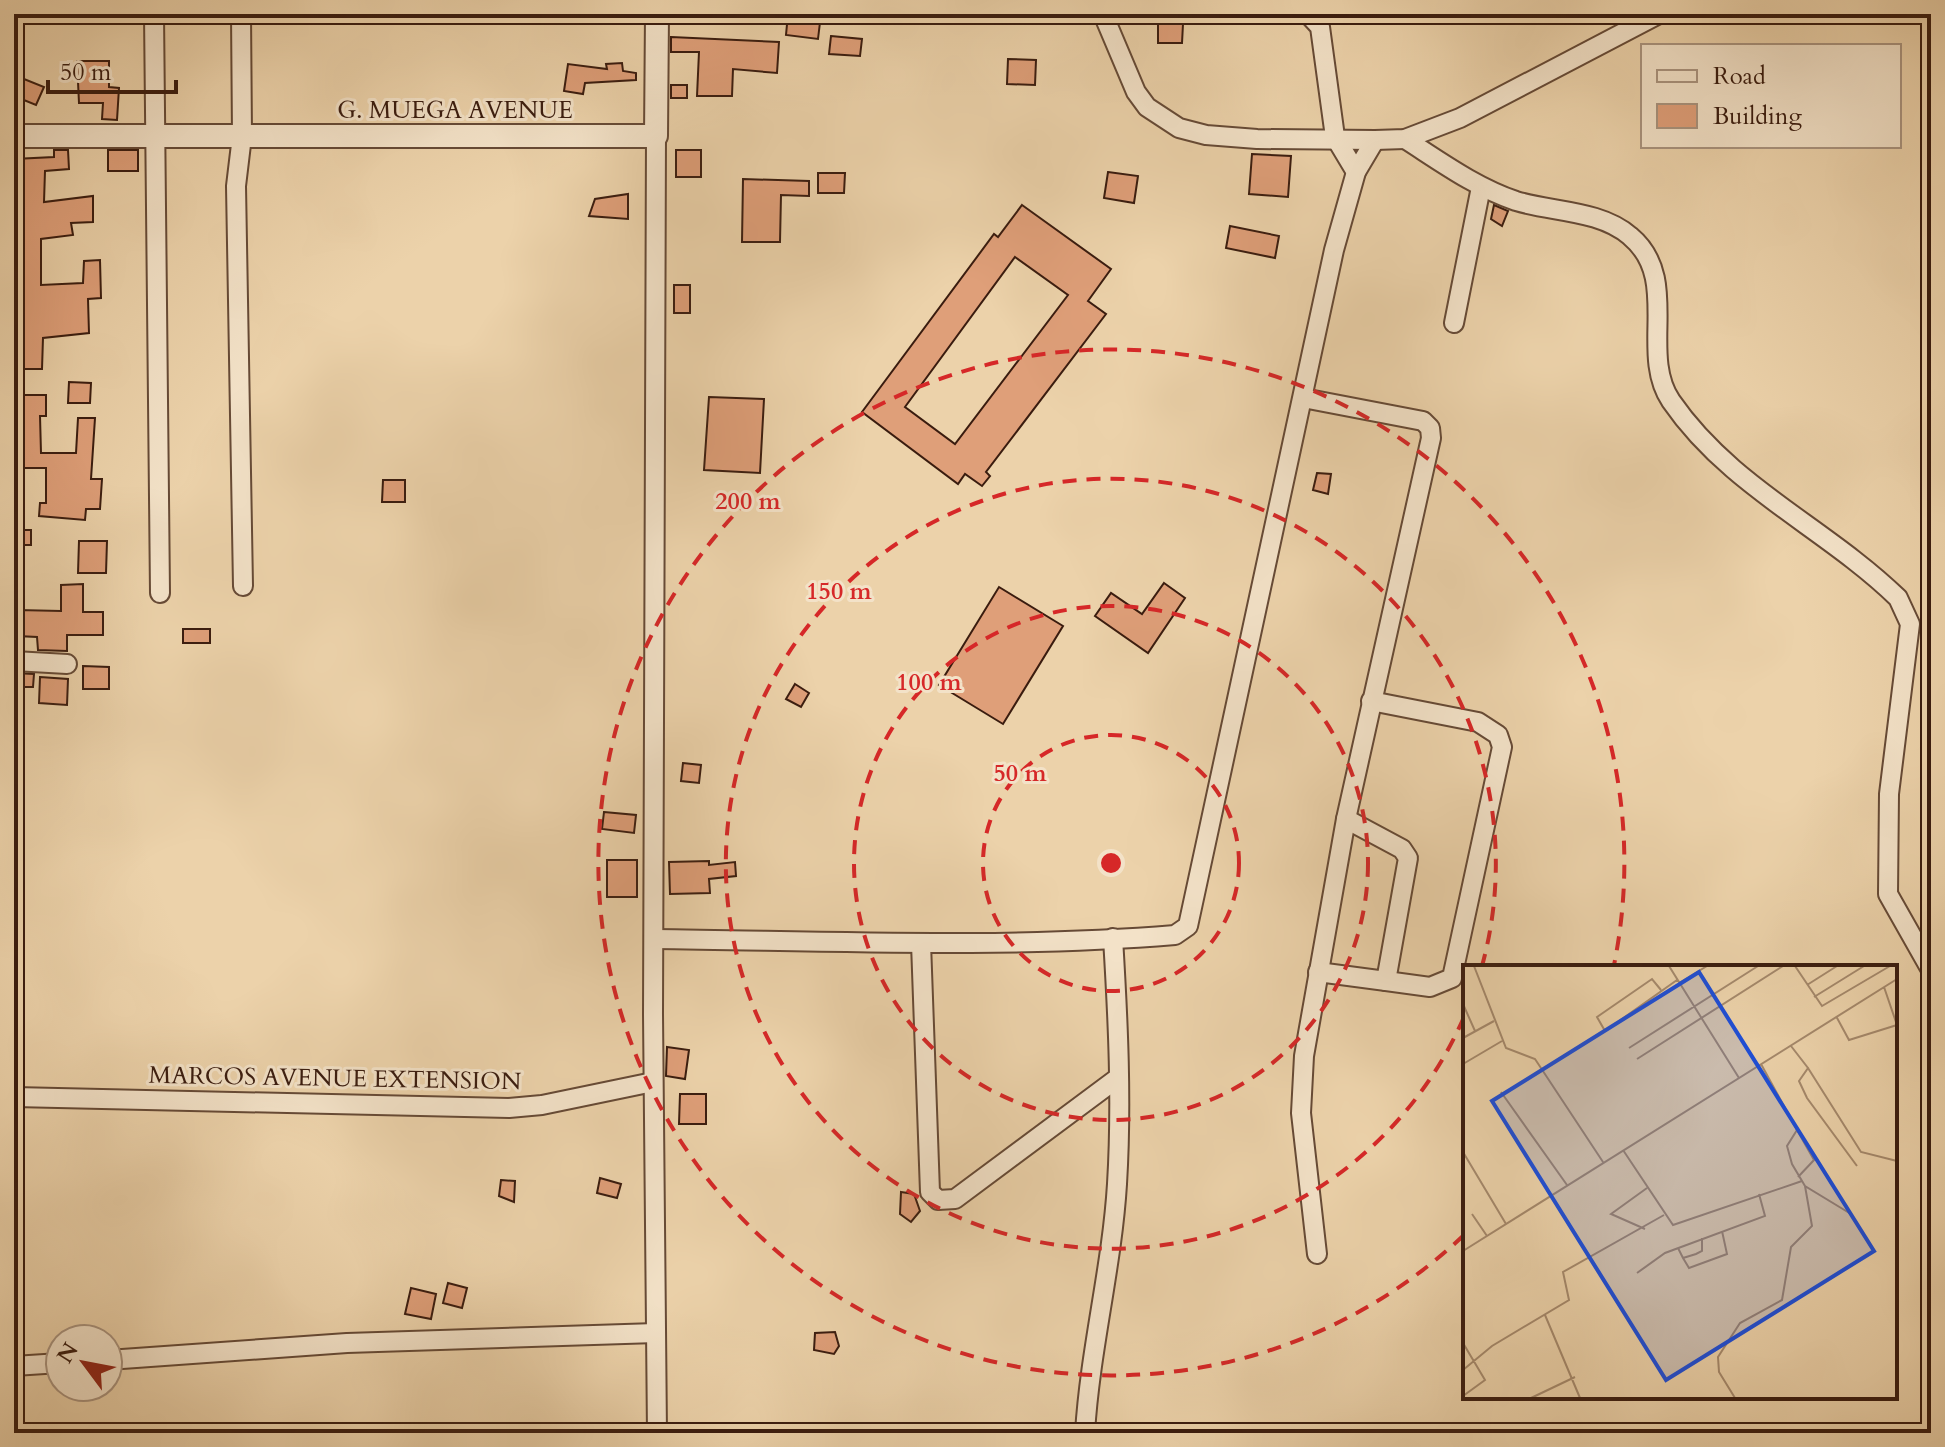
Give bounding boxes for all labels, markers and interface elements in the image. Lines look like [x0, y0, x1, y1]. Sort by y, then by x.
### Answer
scale bar [48, 44, 176, 94]
legend [1641, 44, 1901, 148]
text: 50 m [60, 56, 112, 89]
text: Road [1713, 60, 1766, 93]
street label: G. MUEGA AVENUE [337, 94, 573, 127]
text: Building [1713, 100, 1803, 133]
text: 200 m [715, 485, 782, 518]
text: 150 m [806, 575, 873, 608]
text: 100 m [896, 666, 963, 699]
text: 50 m [993, 757, 1047, 790]
centre of rings [1097, 849, 1125, 877]
inset map [1463, 965, 1897, 1399]
street label: MARCOS AVENUE EXTENSION [148, 1059, 522, 1098]
north arrow [44, 1323, 124, 1403]
text: N [50, 1337, 86, 1369]

